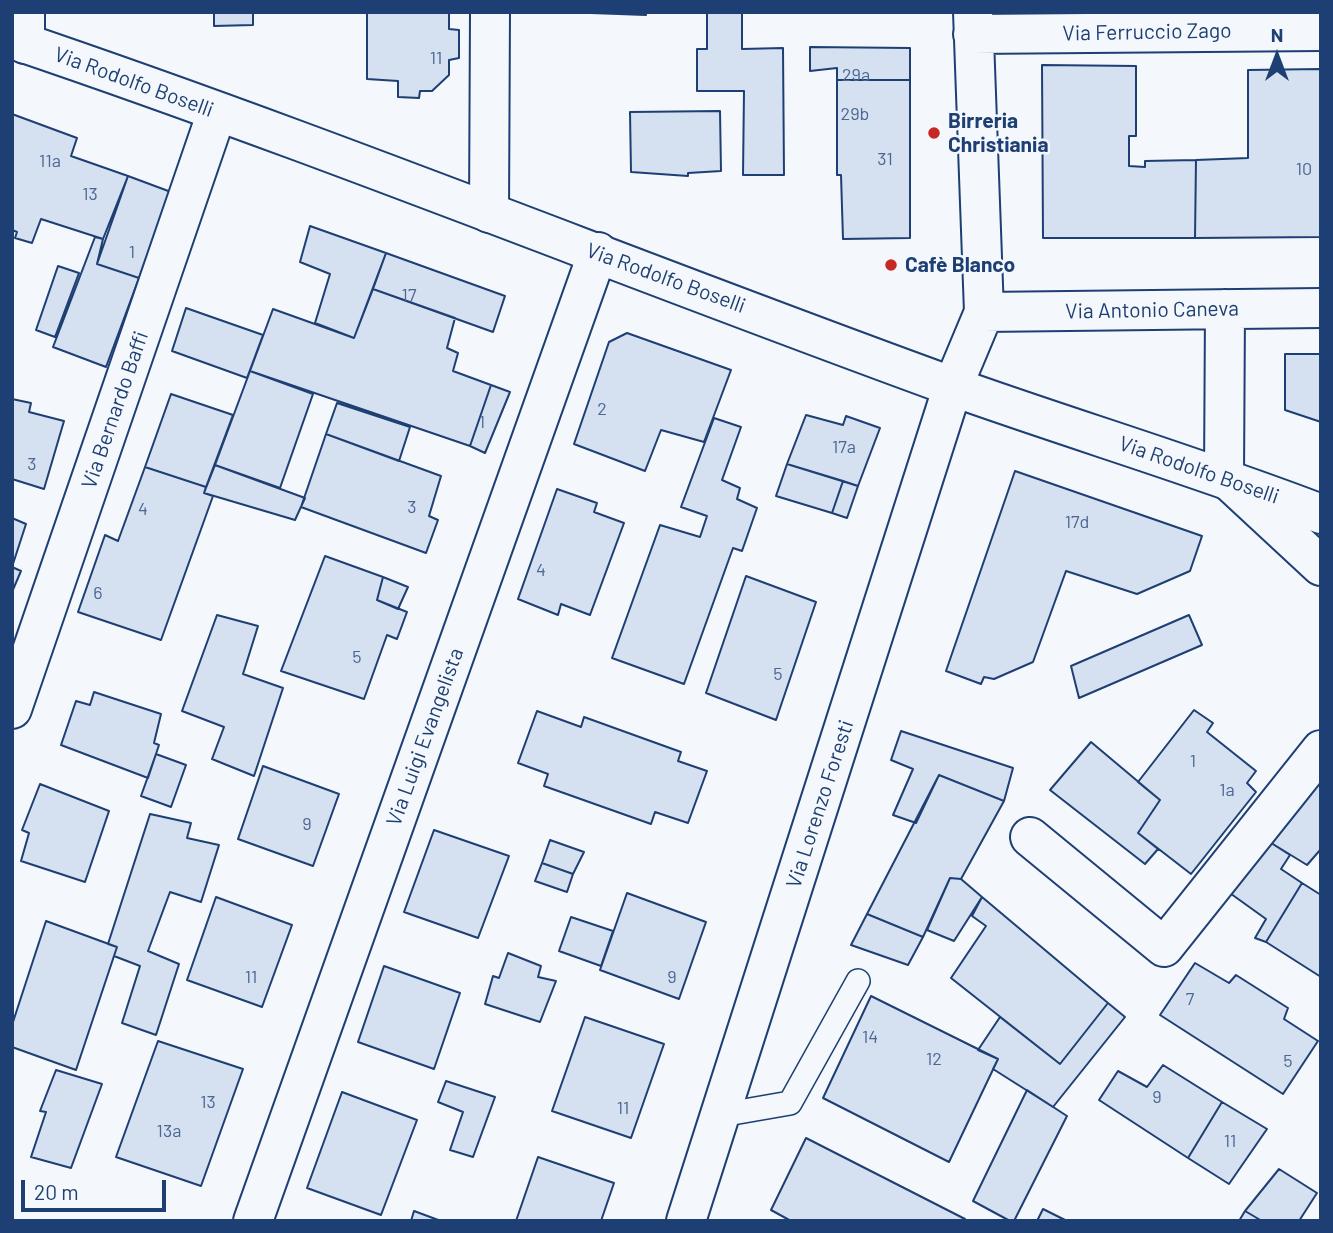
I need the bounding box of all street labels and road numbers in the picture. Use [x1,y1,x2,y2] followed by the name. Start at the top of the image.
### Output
[1062,18,1232,46] street label: Via Ferruccio Zago
[51,41,217,123] street label: Via Rodolfo Boselli
[583,237,749,319] street label: Via Rodolfo Boselli
[1065,296,1239,324] street label: Via Antonio Caneva
[76,328,154,492] street label: Via Bernardo Baffi
[1116,431,1282,509] street label: Via Rodolfo Boselli
[381,645,469,829] street label: Via Luigi Evangelista
[781,717,859,891] street label: Via Lorenzo Foresti

